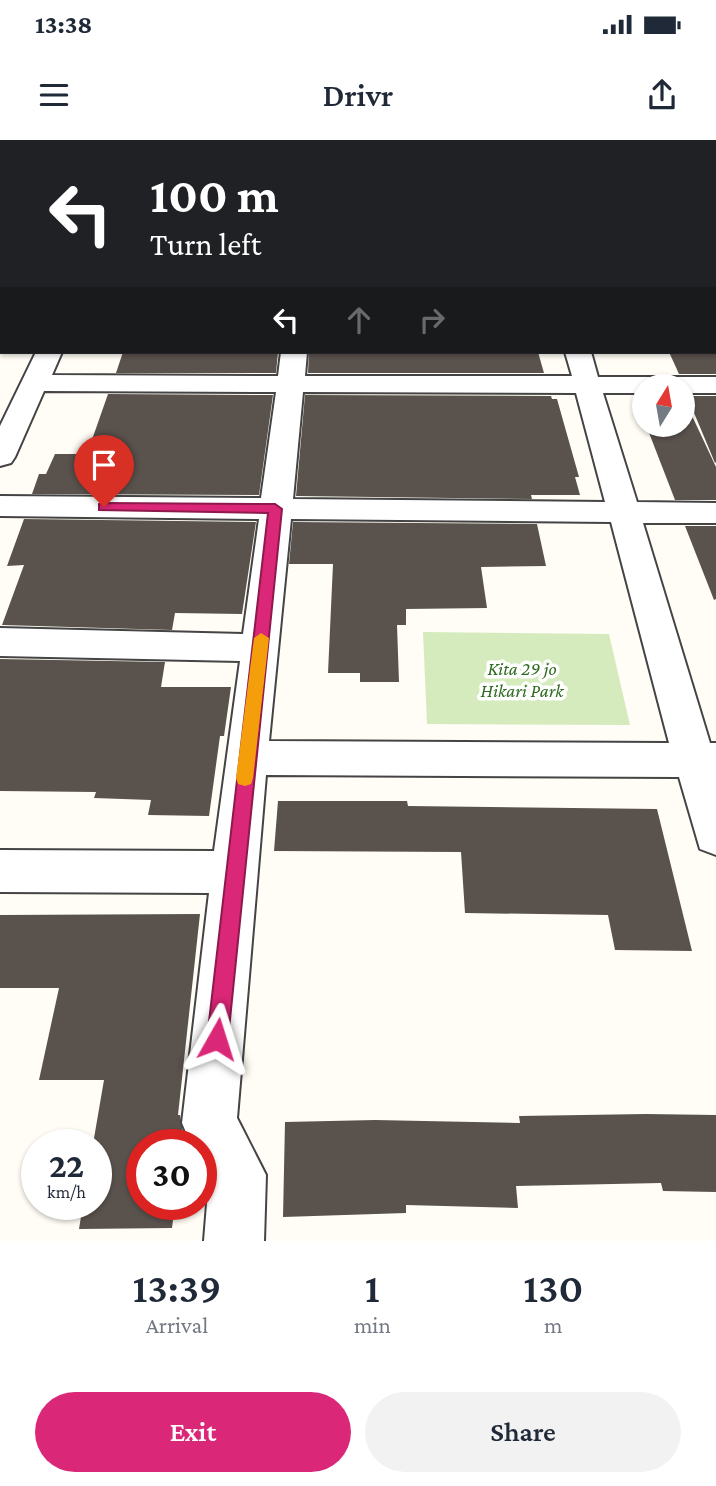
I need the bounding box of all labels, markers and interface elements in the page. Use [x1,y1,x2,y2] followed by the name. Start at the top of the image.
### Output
[35,10,92,39] text: 13:38
[35,76,73,114] icon: menu
[643,76,681,114] icon: share
[323,77,393,113] text: Drivr
[35,168,126,259] icon: left
[150,168,279,223] text: 100 m
[150,226,261,262] text: Turn left
[267,301,305,339] icon: left
[340,301,378,339] icon: ahead
[413,301,451,339] icon: right
[632,374,695,438] north arrow
[632,374,695,437] map controls
[74,435,134,507] pin
[85,446,123,484] icon: arrive
[481,658,564,701] park label: Kita 29 jo Hikari Park
[180,1002,254,1076] position arrow
[126,1129,217,1220] speed limit sign: 30
[49,1146,84,1185] text: 22
[47,1182,86,1202] text: km/h
[133,1264,221,1311] text: 13:39
[365,1264,380,1311] text: 1
[523,1264,583,1311] text: 130
[146,1312,208,1338] text: Arrival
[354,1312,391,1338] text: min
[544,1312,563,1338] text: m
[35,1392,351,1472] button: Exit
[365,1392,681,1472] button: Share

